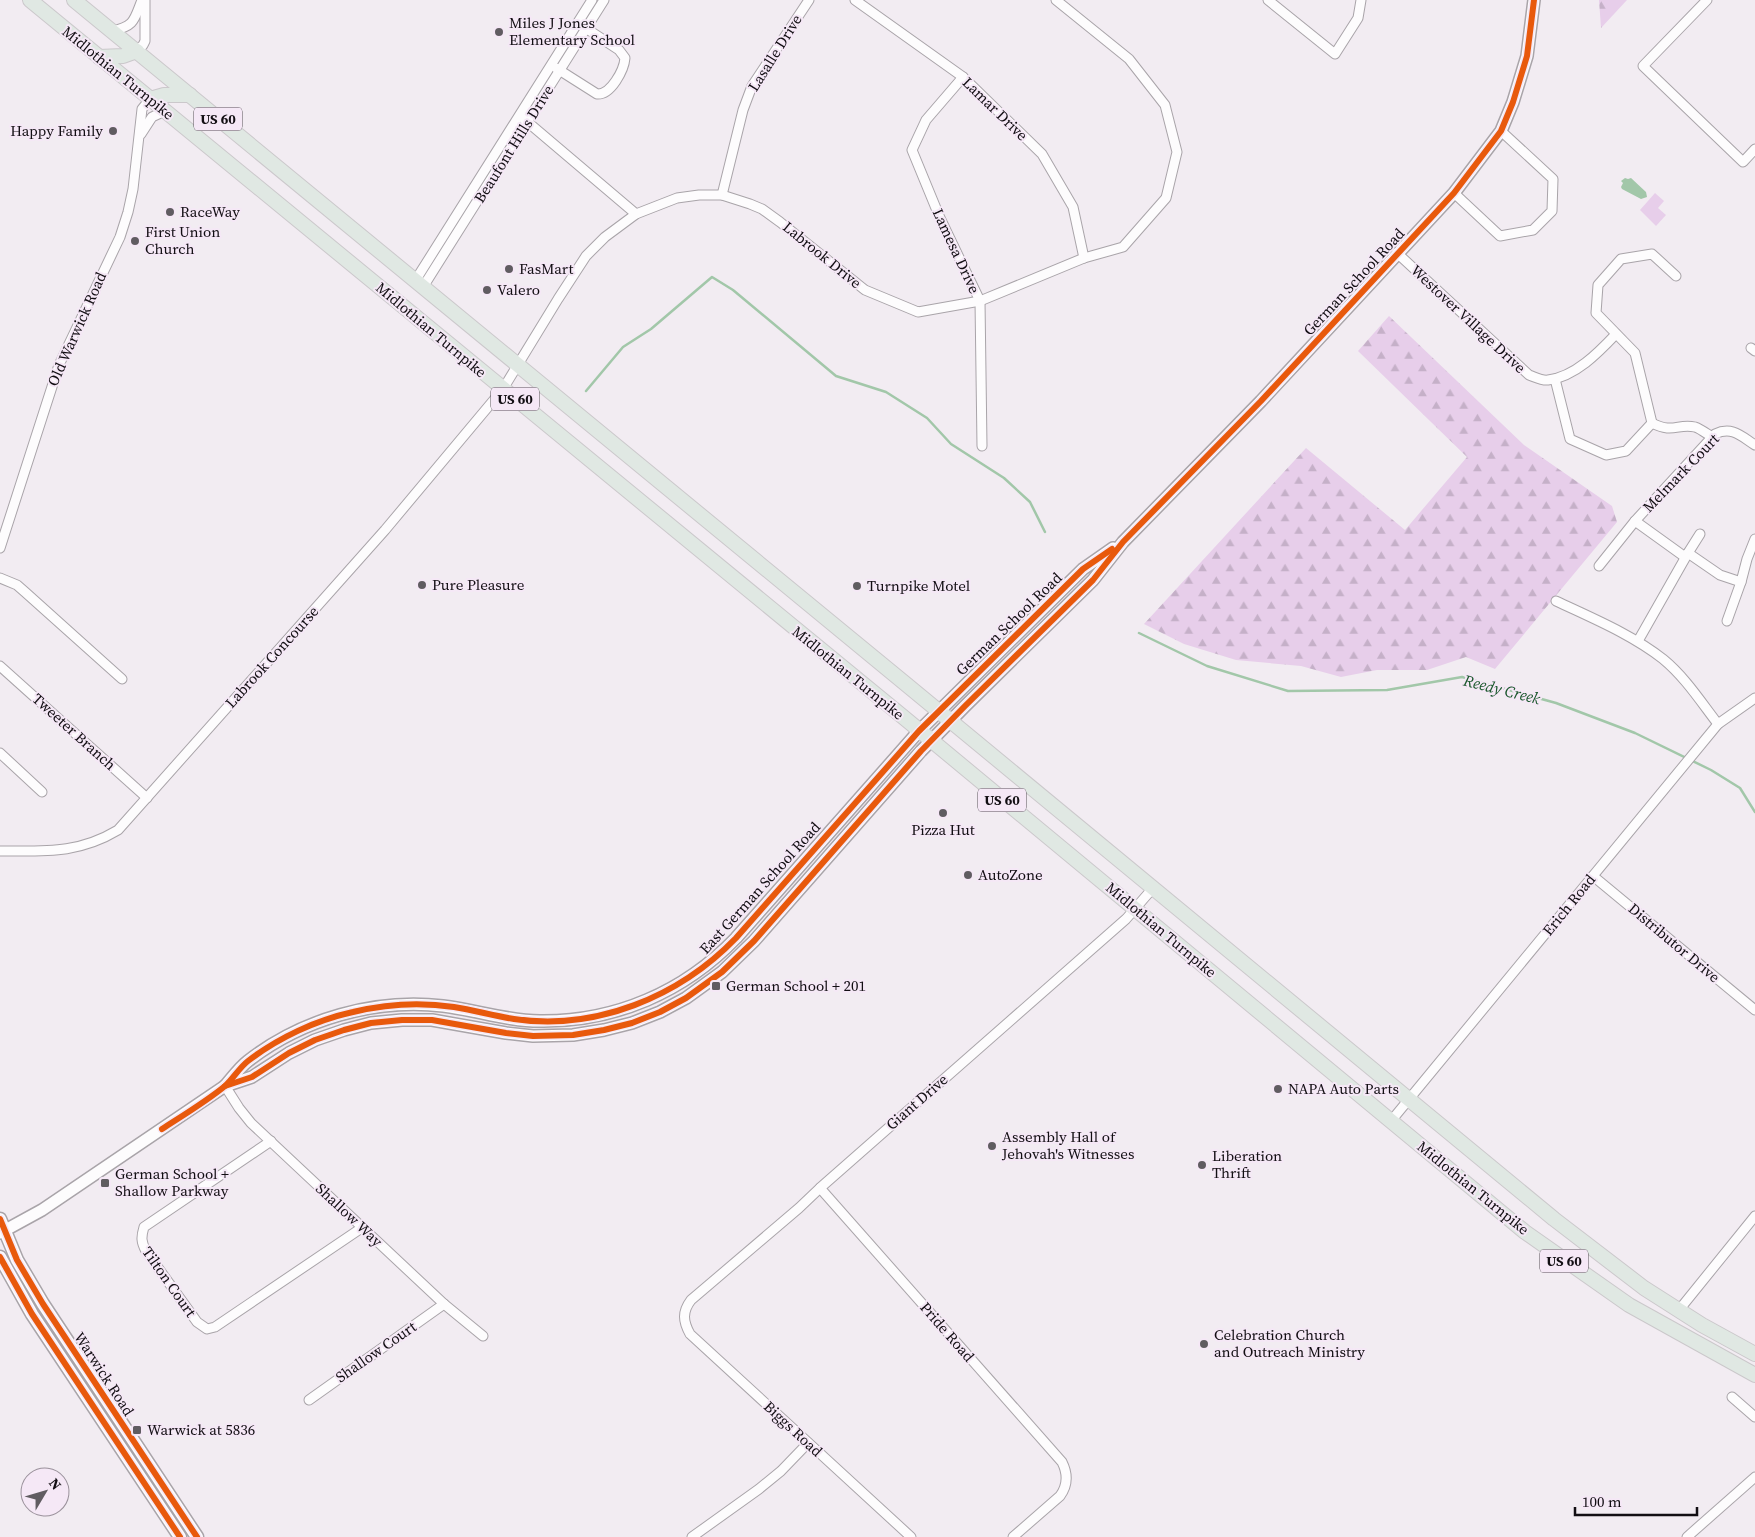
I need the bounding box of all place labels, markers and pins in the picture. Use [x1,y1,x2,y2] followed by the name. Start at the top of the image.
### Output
[509,12,636,50] place label: Miles J Jones Elementary School
[493,26,505,38] marker: Miles J Jones Elementary School
[10,120,103,141] place label: Happy Family
[107,125,119,137] marker: Happy Family
[180,201,240,222] place label: RaceWay
[164,206,176,218] marker: RaceWay
[145,221,220,259] place label: First Union Church
[129,235,141,247] marker: First Union Church
[519,258,573,279] place label: FasMart
[503,263,515,275] marker: FasMart
[497,279,540,300] place label: Valero
[481,284,493,296] marker: Valero
[432,574,525,595] place label: Pure Pleasure
[867,575,971,596] place label: Turnpike Motel
[416,579,428,591] marker: Pure Pleasure
[851,580,863,592] marker: Turnpike Motel
[937,807,949,819] marker: Pizza Hut
[911,819,975,840] place label: Pizza Hut
[978,864,1043,885] place label: AutoZone
[962,869,974,881] marker: AutoZone
[726,975,866,996] place label: German School + 201
[710,980,722,992] marker: German School + 201
[1288,1078,1399,1099] place label: NAPA Auto Parts
[1272,1083,1284,1095] marker: NAPA Auto Parts
[1001,1126,1135,1164] place label: Assembly Hall of Jehovah's Witnesses
[986,1140,998,1152] marker: Assembly Hall of Jehovah's Witnesses
[1212,1145,1282,1183] place label: Liberation Thrift
[1196,1159,1208,1171] marker: Liberation Thrift
[115,1163,229,1201] place label: German School + Shallow Parkway
[99,1177,111,1189] marker: German School + Shallow Parkway
[1214,1324,1365,1362] place label: Celebration Church and Outreach Ministry
[1198,1338,1210,1350] marker: Celebration Church and Outreach Ministry
[147,1419,255,1440] place label: Warwick at 5836
[131,1424,143,1436] marker: Warwick at 5836

